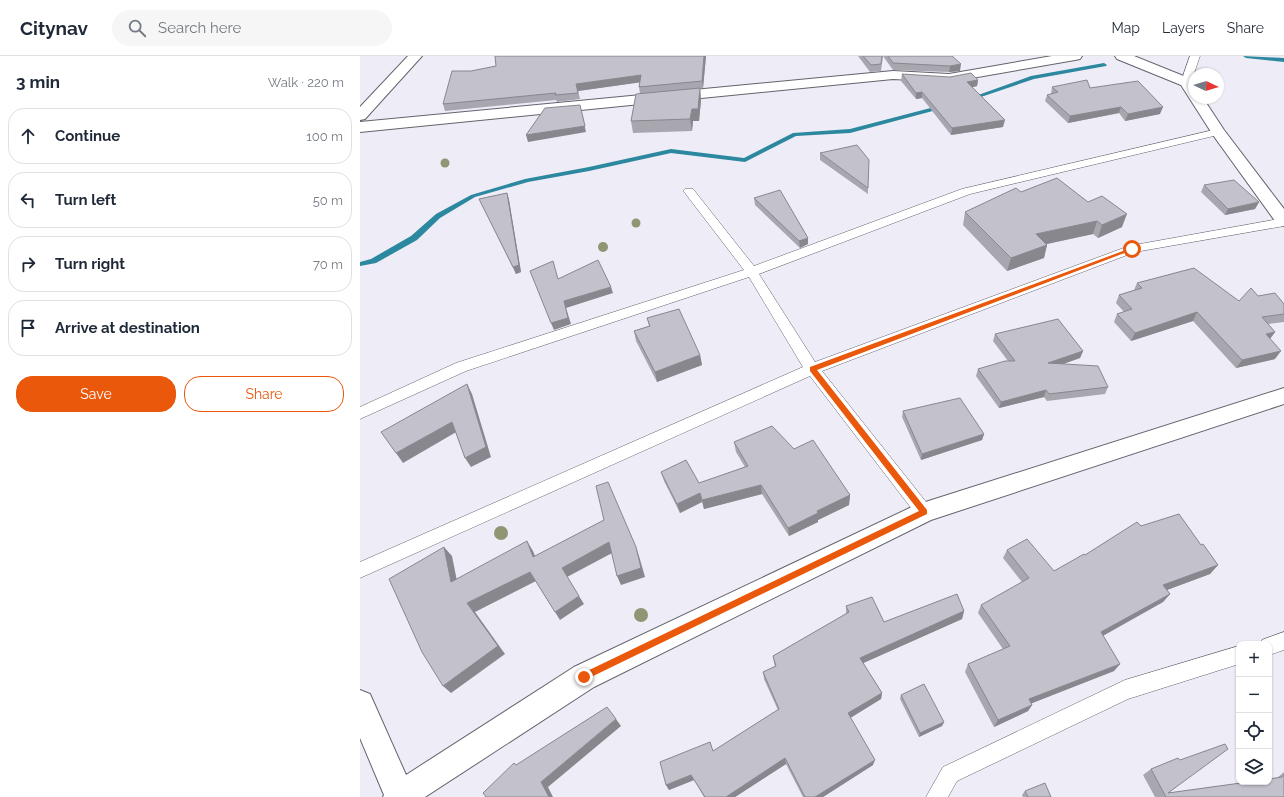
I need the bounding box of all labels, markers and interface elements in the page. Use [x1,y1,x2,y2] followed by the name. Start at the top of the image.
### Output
[112,10,392,46] search box
[20,17,88,39] text: Citynav
[126,17,148,39] icon: search
[158,19,241,37] text: Search here
[1112,20,1140,36] text: Map
[1162,20,1205,36] text: Layers
[1227,20,1264,36] text: Share
[1188,68,1224,104] north arrow
[16,72,60,92] text: 3 min
[268,75,344,90] text: Walk · 220 m
[17,125,39,147] icon: ahead
[55,127,120,145] text: Continue
[306,129,343,144] text: 100 m
[17,189,39,211] icon: left
[55,191,116,209] text: Turn left
[313,193,343,208] text: 50 m
[1123,240,1141,258] route start
[17,253,39,275] icon: right
[55,255,125,273] text: Turn right
[313,257,343,272] text: 70 m
[17,317,39,339] icon: arrive
[55,319,200,337] text: Arrive at destination
[16,376,176,412] button: Save
[184,376,344,412] button: Share
[1236,641,1272,785] map controls
[1236,641,1272,677] button: +
[575,668,593,686] route end
[1236,677,1272,713] button: −
[1236,713,1272,749] button: locate
[1236,749,1272,785] button: layers

